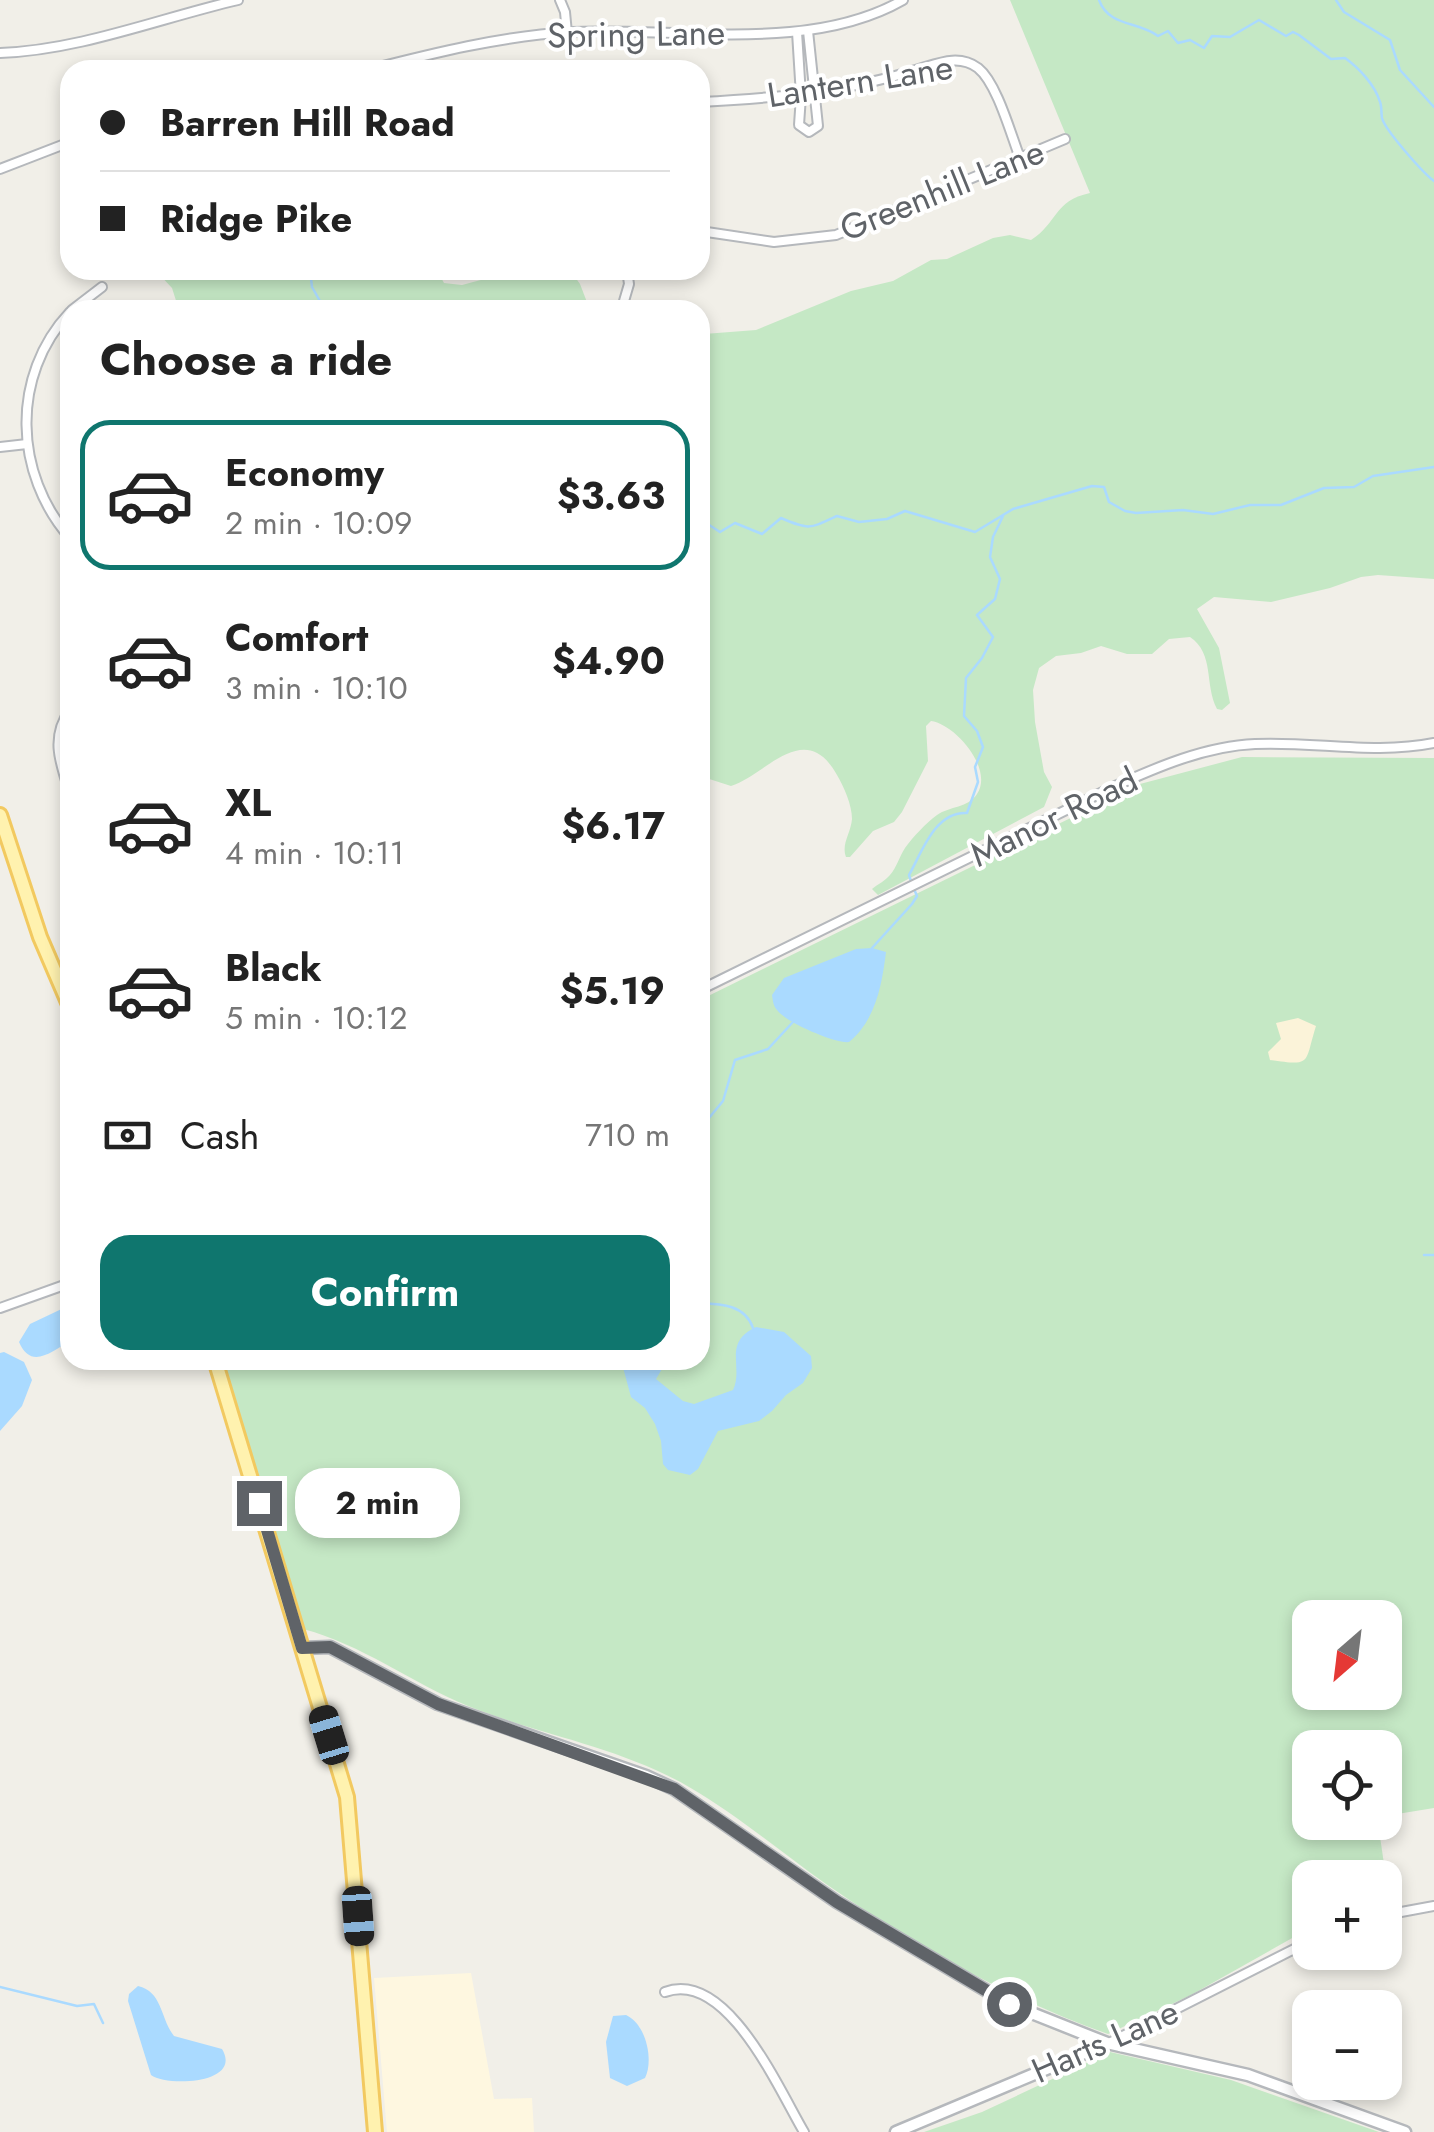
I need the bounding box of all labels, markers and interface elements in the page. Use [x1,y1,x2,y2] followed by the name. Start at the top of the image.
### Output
[547,7,725,61] street label: Spring Lane
[764,42,956,120] street label: Lantern Lane
[160,95,455,150] text: Barren Hill Road
[832,126,1052,254] street label: Greenhill Lane
[160,191,352,246] text: Ridge Pike
[100,327,392,392] text: Choose a ride
[225,445,384,500] text: Economy
[105,450,195,540] icon: car
[557,468,665,523] text: $3.63
[225,500,413,546] text: 2 min · 10:09
[225,610,368,665] text: Comfort
[105,615,195,705] icon: car
[552,633,665,688] text: $4.90
[225,665,408,711] text: 3 min · 10:10
[962,755,1146,879] street label: Manor Road
[225,775,271,830] text: XL
[105,780,195,870] icon: car
[561,798,665,853] text: $6.17
[225,830,404,876] text: 4 min · 10:11
[225,940,322,995] text: Black
[105,945,195,1035] icon: car
[560,963,665,1018] text: $5.19
[225,995,407,1041] text: 5 min · 10:12
[100,1108,155,1163] icon: cash
[180,1108,260,1163] text: Cash
[585,1112,670,1158] text: 710 m
[100,1235,670,1350] button: Confirm
[294,1468,459,1538] callout: 2 min
[335,1480,420,1526] text: 2 min
[237,1481,282,1526] route end
[1292,1600,1402,1710] north arrow
[1292,1600,1402,2100] map controls
[306,1702,352,1768] car
[1292,1730,1402,1840] button: locate
[1292,1860,1402,1970] button: +
[341,1885,375,1947] car
[987,1982,1032,2027] route start
[1024,1986,1186,2096] street label: Harts Lane
[1292,1990,1402,2100] button: −

